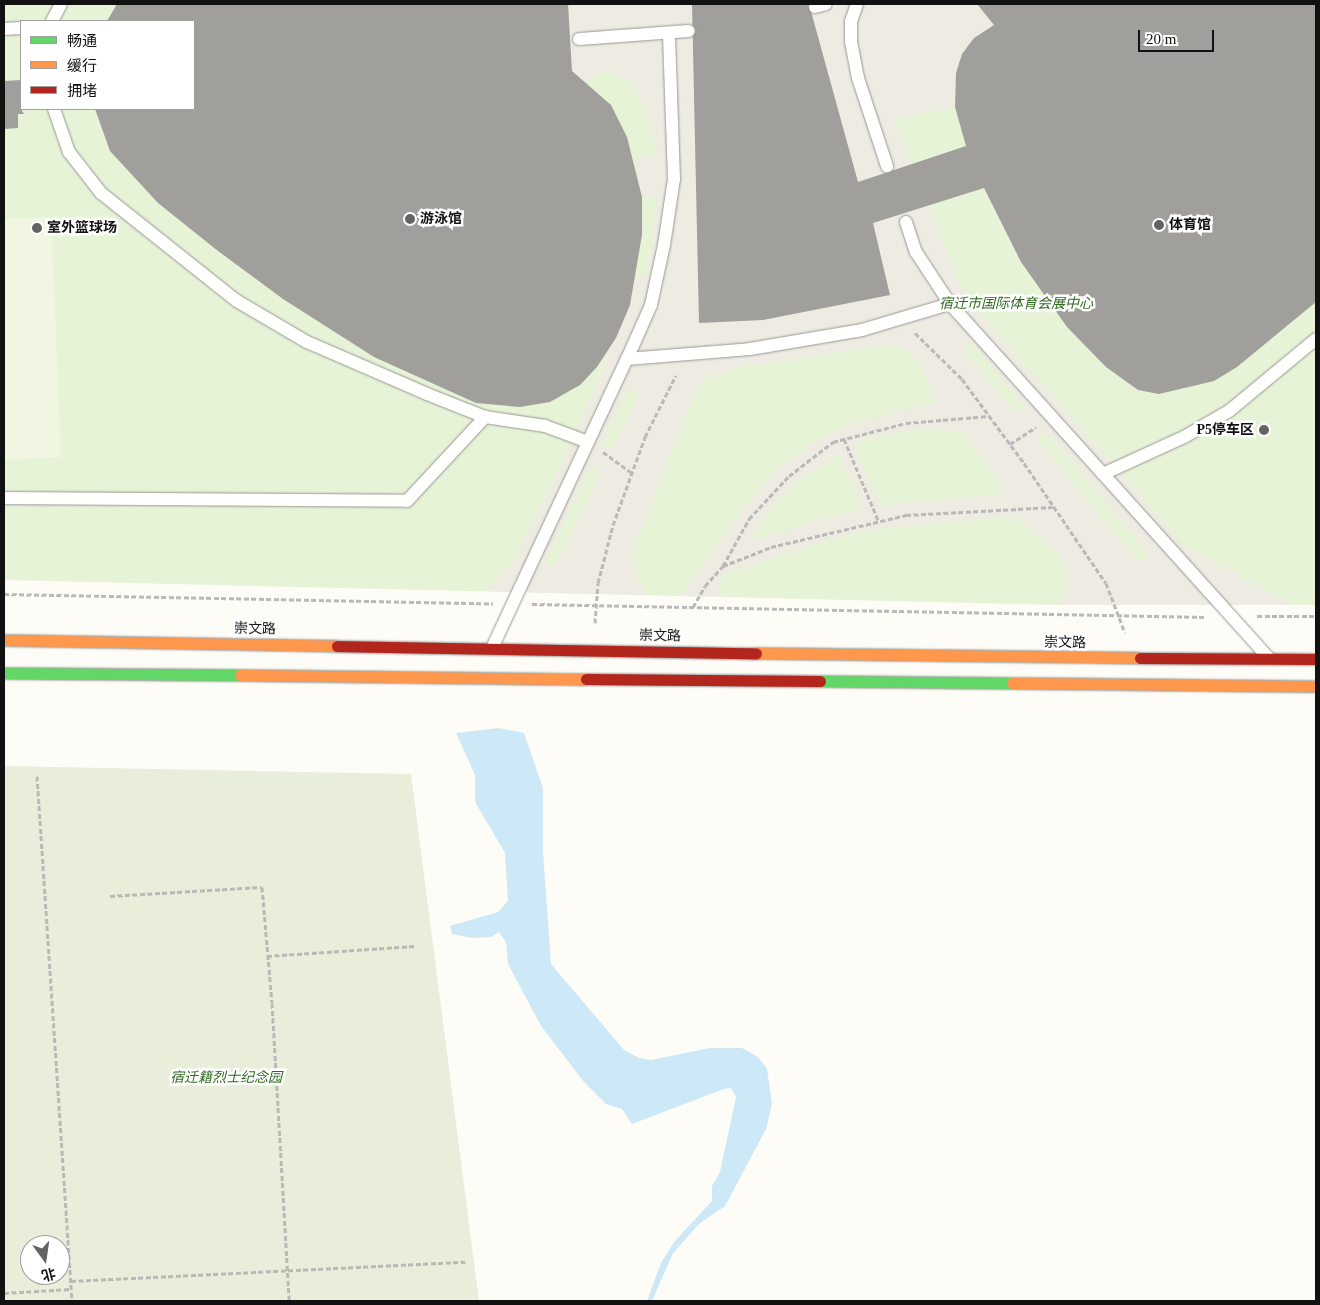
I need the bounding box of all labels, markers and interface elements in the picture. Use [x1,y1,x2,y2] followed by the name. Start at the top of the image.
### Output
[20,20,195,110] legend
[1140,20,1216,52] scale bar
[1146,31,1176,47] text: 20 m
[67,33,97,49] text: 畅通
[67,58,97,74] text: 缓行
[67,83,97,99] text: 拥堵
[420,211,462,227] place label: 游泳馆
[404,213,416,225] marker: 游泳馆
[1169,217,1211,233] place label: 体育馆
[1153,219,1165,231] marker: 体育馆
[47,220,117,236] place label: 室外篮球场
[31,222,43,234] marker: 室外篮球场
[939,296,1093,312] park label: 宿迁市国际体育会展中心
[1196,422,1254,438] place label: P5停车区
[1258,424,1270,436] marker: P5停车区
[234,620,276,638] street label: 崇文路
[639,627,681,645] street label: 崇文路
[1044,634,1086,652] street label: 崇文路
[170,1070,282,1086] park label: 宿迁籍烈士纪念园
[20,1235,70,1285] north arrow
[40,1265,57,1283] text: 北

